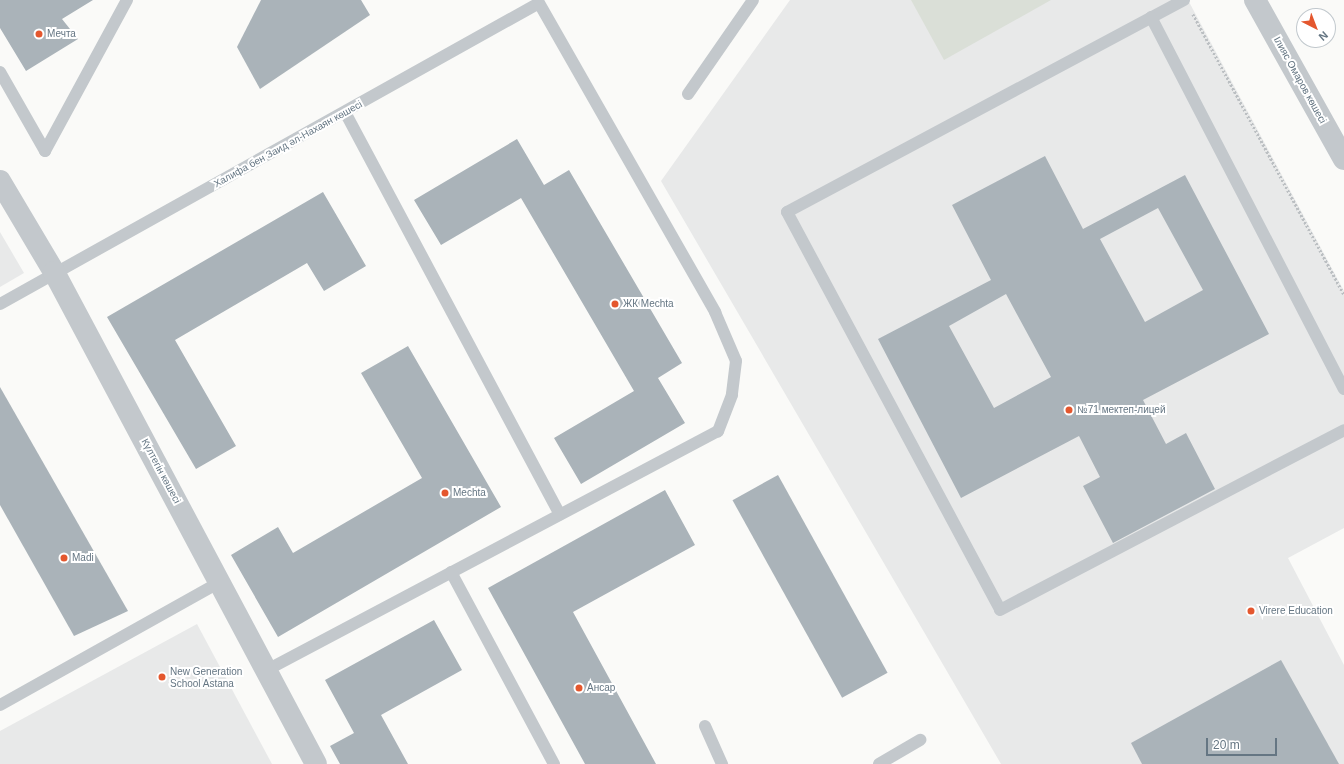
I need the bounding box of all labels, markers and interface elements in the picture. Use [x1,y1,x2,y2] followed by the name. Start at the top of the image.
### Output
[1296,8,1336,48] north arrow
[47,28,76,40] place label: Мечта
[34,29,44,39] marker: Мечта
[1316,29,1330,43] text: N
[1271,34,1329,126] street label: Ілияс Омаров көшесі
[212,98,364,190] street label: Халифа бен Заид әл-Нахаян көшесі
[623,298,674,310] place label: ЖК Mechta
[610,299,620,309] marker: ЖК Mechta
[1077,404,1166,416] place label: №71 мектеп-лицей
[1064,405,1074,415] marker: №71 мектеп-лицей
[139,437,183,505] street label: Күлтегін көшесі
[453,487,486,499] place label: Mechta
[440,488,450,498] marker: Mechta
[72,552,94,564] place label: Madi
[59,553,69,563] marker: Madi
[1259,605,1333,617] place label: Virere Education
[1246,606,1256,616] marker: Virere Education
[170,665,242,688] place label: New Generation School Astana
[157,672,167,682] marker: New Generation School Astana
[587,682,615,694] place label: Ансар
[574,683,584,693] marker: Ансар
[1208,730,1279,756] scale bar
[1213,738,1240,752] text: 20 m

